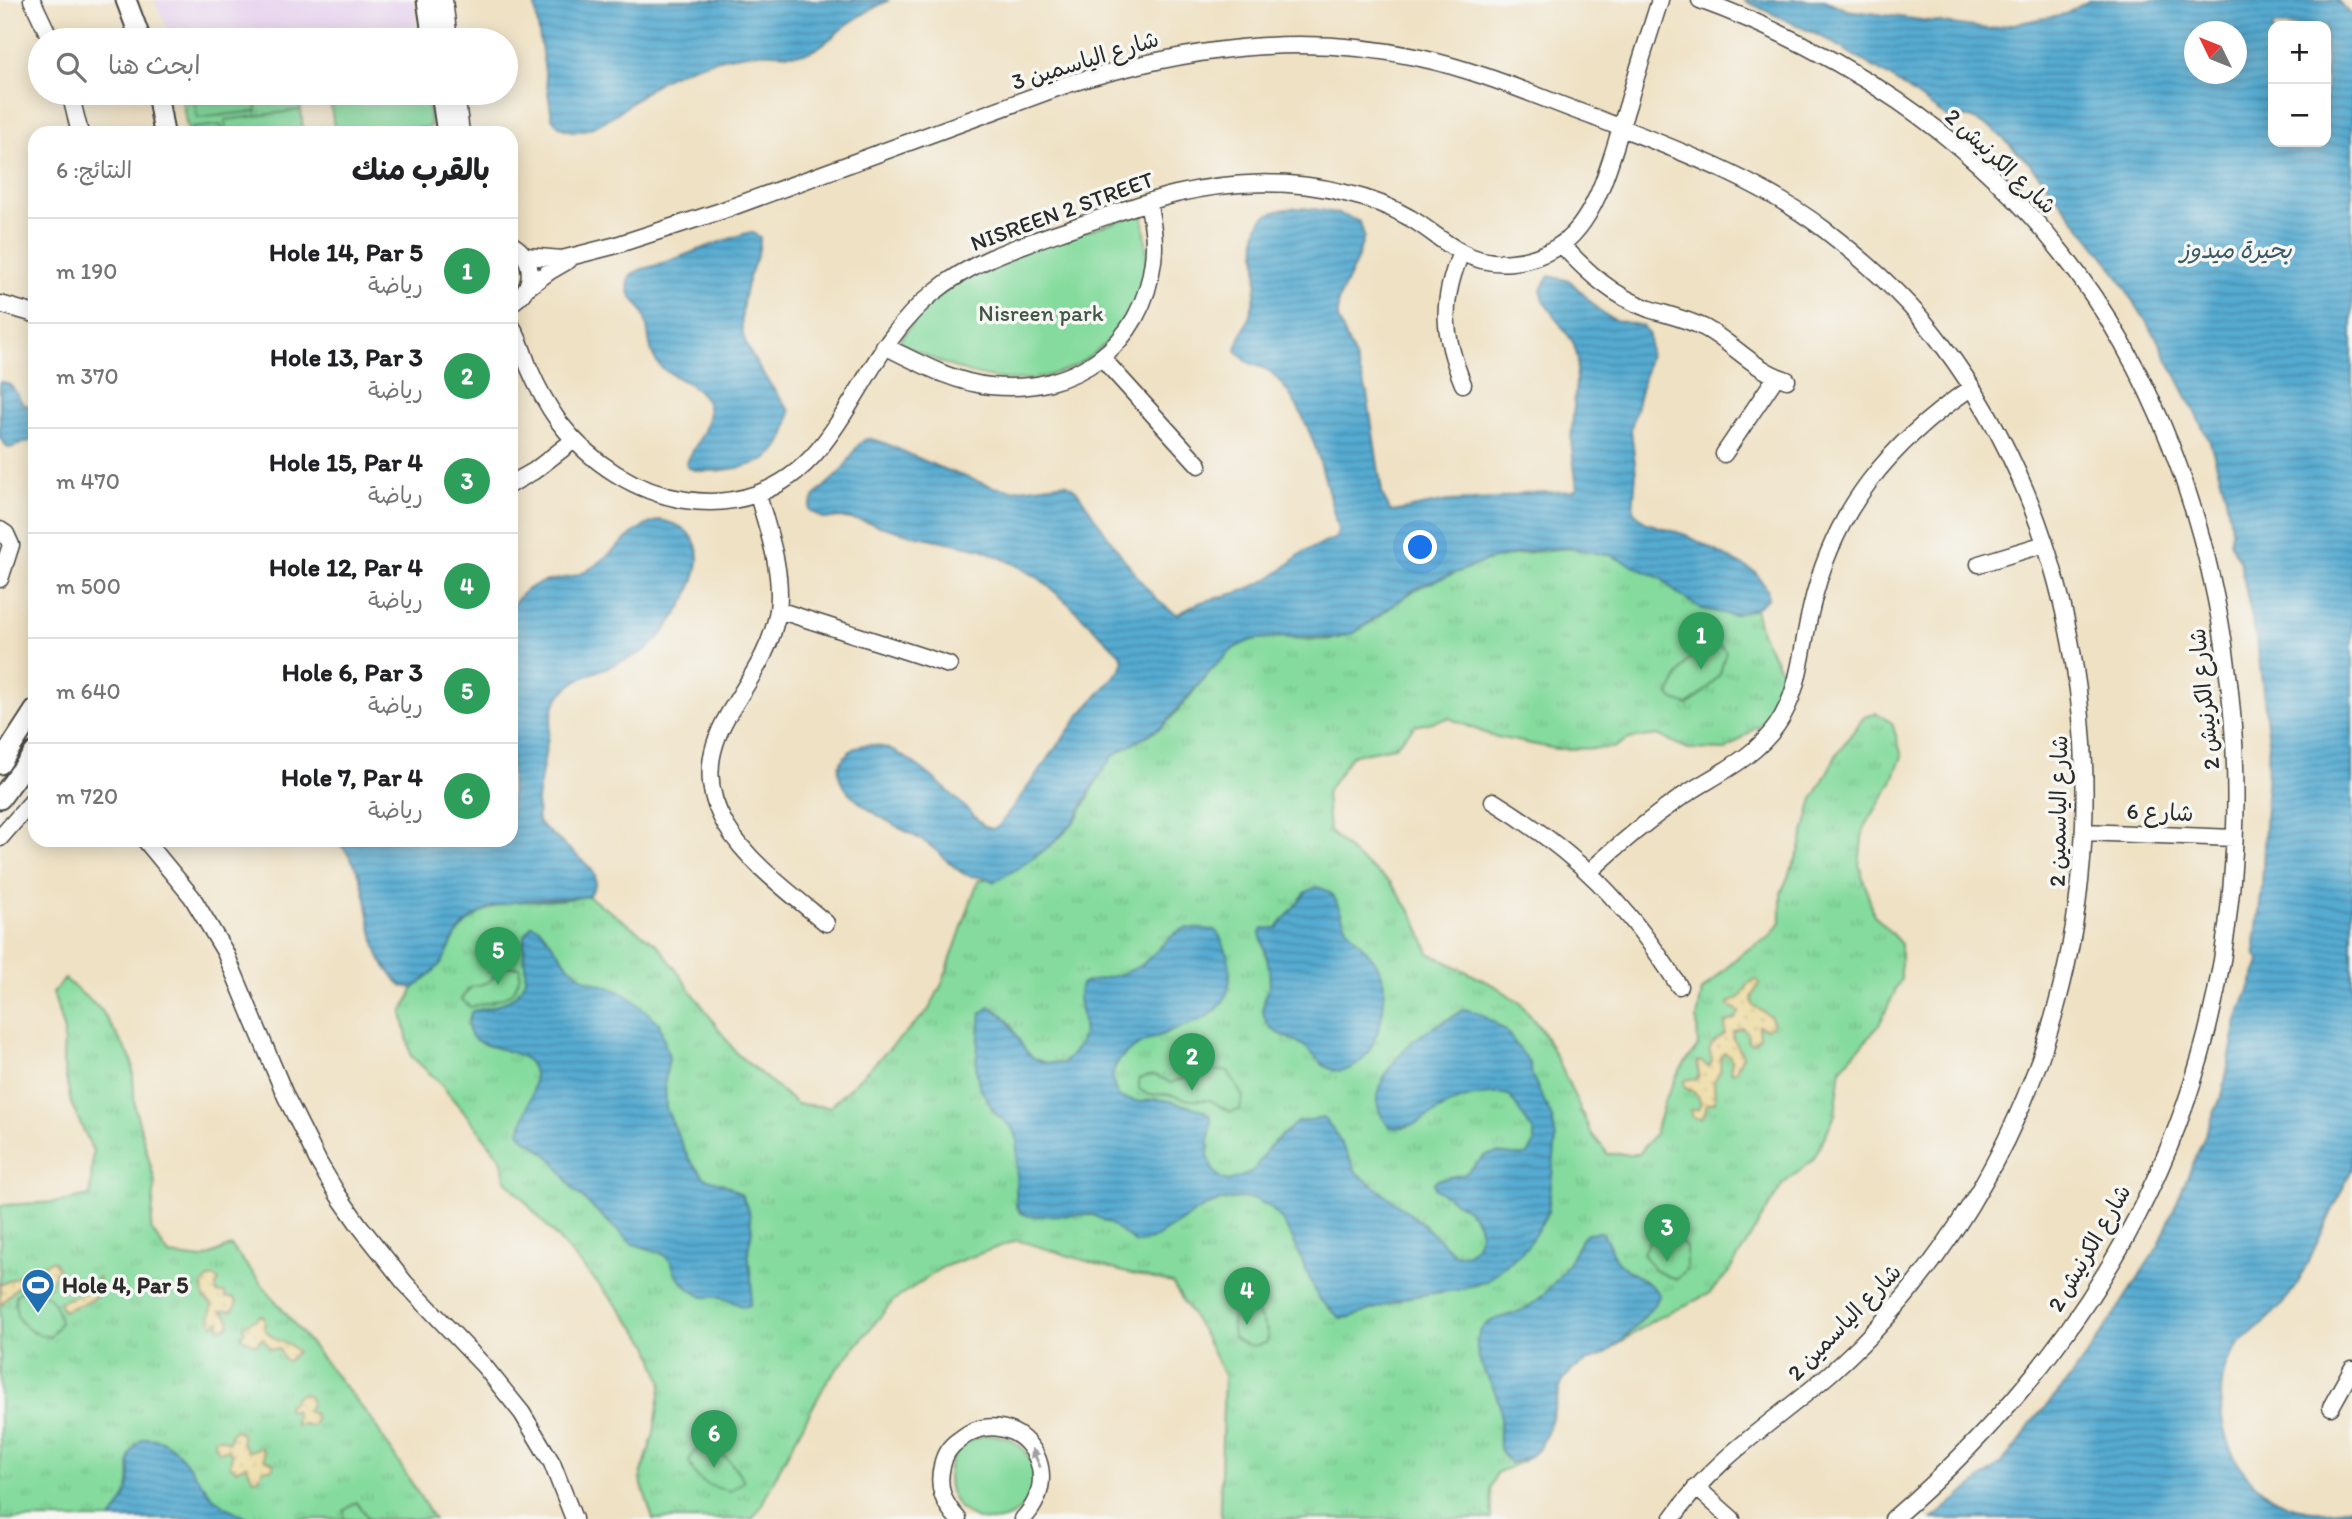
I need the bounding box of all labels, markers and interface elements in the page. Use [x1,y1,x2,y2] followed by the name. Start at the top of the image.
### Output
[2184,21,2247,84] north arrow
[2268,21,2331,147] map controls
[2268,21,2331,84] button: +
[1008,24,1163,98] street label: شارع الياسمين 3
[28,28,518,105] search box
[52,48,90,86] icon: search
[108,49,201,81] text: ابحث هنا
[2268,84,2331,147] button: −
[1938,102,2063,221] street label: شارع الكرنيش 2
[352,151,490,188] text: بالقرب منك
[56,156,132,184] text: النتائج: 6
[967,165,1158,257] street label: NISREEN 2 STREET
[2177,235,2293,265] water label: بحيرة ميدوز
[269,236,423,268] text: Hole 14, Par 5
[56,257,117,285] text: 190 m
[462,257,472,285] text: 1
[368,271,423,299] text: رياضة
[978,299,1104,327] park label: Nisreen park
[270,341,423,373] text: Hole 13, Par 3
[56,362,119,390] text: 370 m
[461,362,473,390] text: 2
[368,376,423,404] text: رياضة
[269,446,423,478] text: Hole 15, Par 4
[56,467,120,495] text: 470 m
[461,467,473,495] text: 3
[368,481,423,509] text: رياضة
[1403,530,1437,564] your location
[269,551,423,583] text: Hole 12, Par 4
[56,572,121,600] text: 500 m
[460,572,474,600] text: 4
[368,586,423,614] text: رياضة
[1678,612,1724,670] pin: 1
[2183,627,2227,771] street label: شارع الكرنيش 2
[282,656,423,688] text: Hole 6, Par 3
[56,677,121,705] text: 640 m
[461,677,473,705] text: 5
[368,691,423,719] text: رياضة
[2043,735,2075,887] street label: شارع الياسمين 2
[281,761,423,793] text: Hole 7, Par 4
[56,782,118,810] text: 720 m
[461,782,473,810] text: 6
[368,796,423,824] text: رياضة
[2126,797,2194,829] street label: شارع 6
[475,927,521,985] pin: 5
[1169,1033,1215,1091] pin: 2
[2041,1179,2138,1318] street label: شارع الكرنيش 2
[1644,1204,1690,1262] pin: 3
[1781,1258,1908,1388] street label: شارع الياسمين 2
[19,1266,57,1315] sports icon: Hole 4, Par 5
[1224,1267,1270,1325] pin: 4
[62,1271,188,1299] place label: Hole 4, Par 5
[691,1410,737,1468] pin: 6
[1030,1448,1042,1468] one-way arrow

